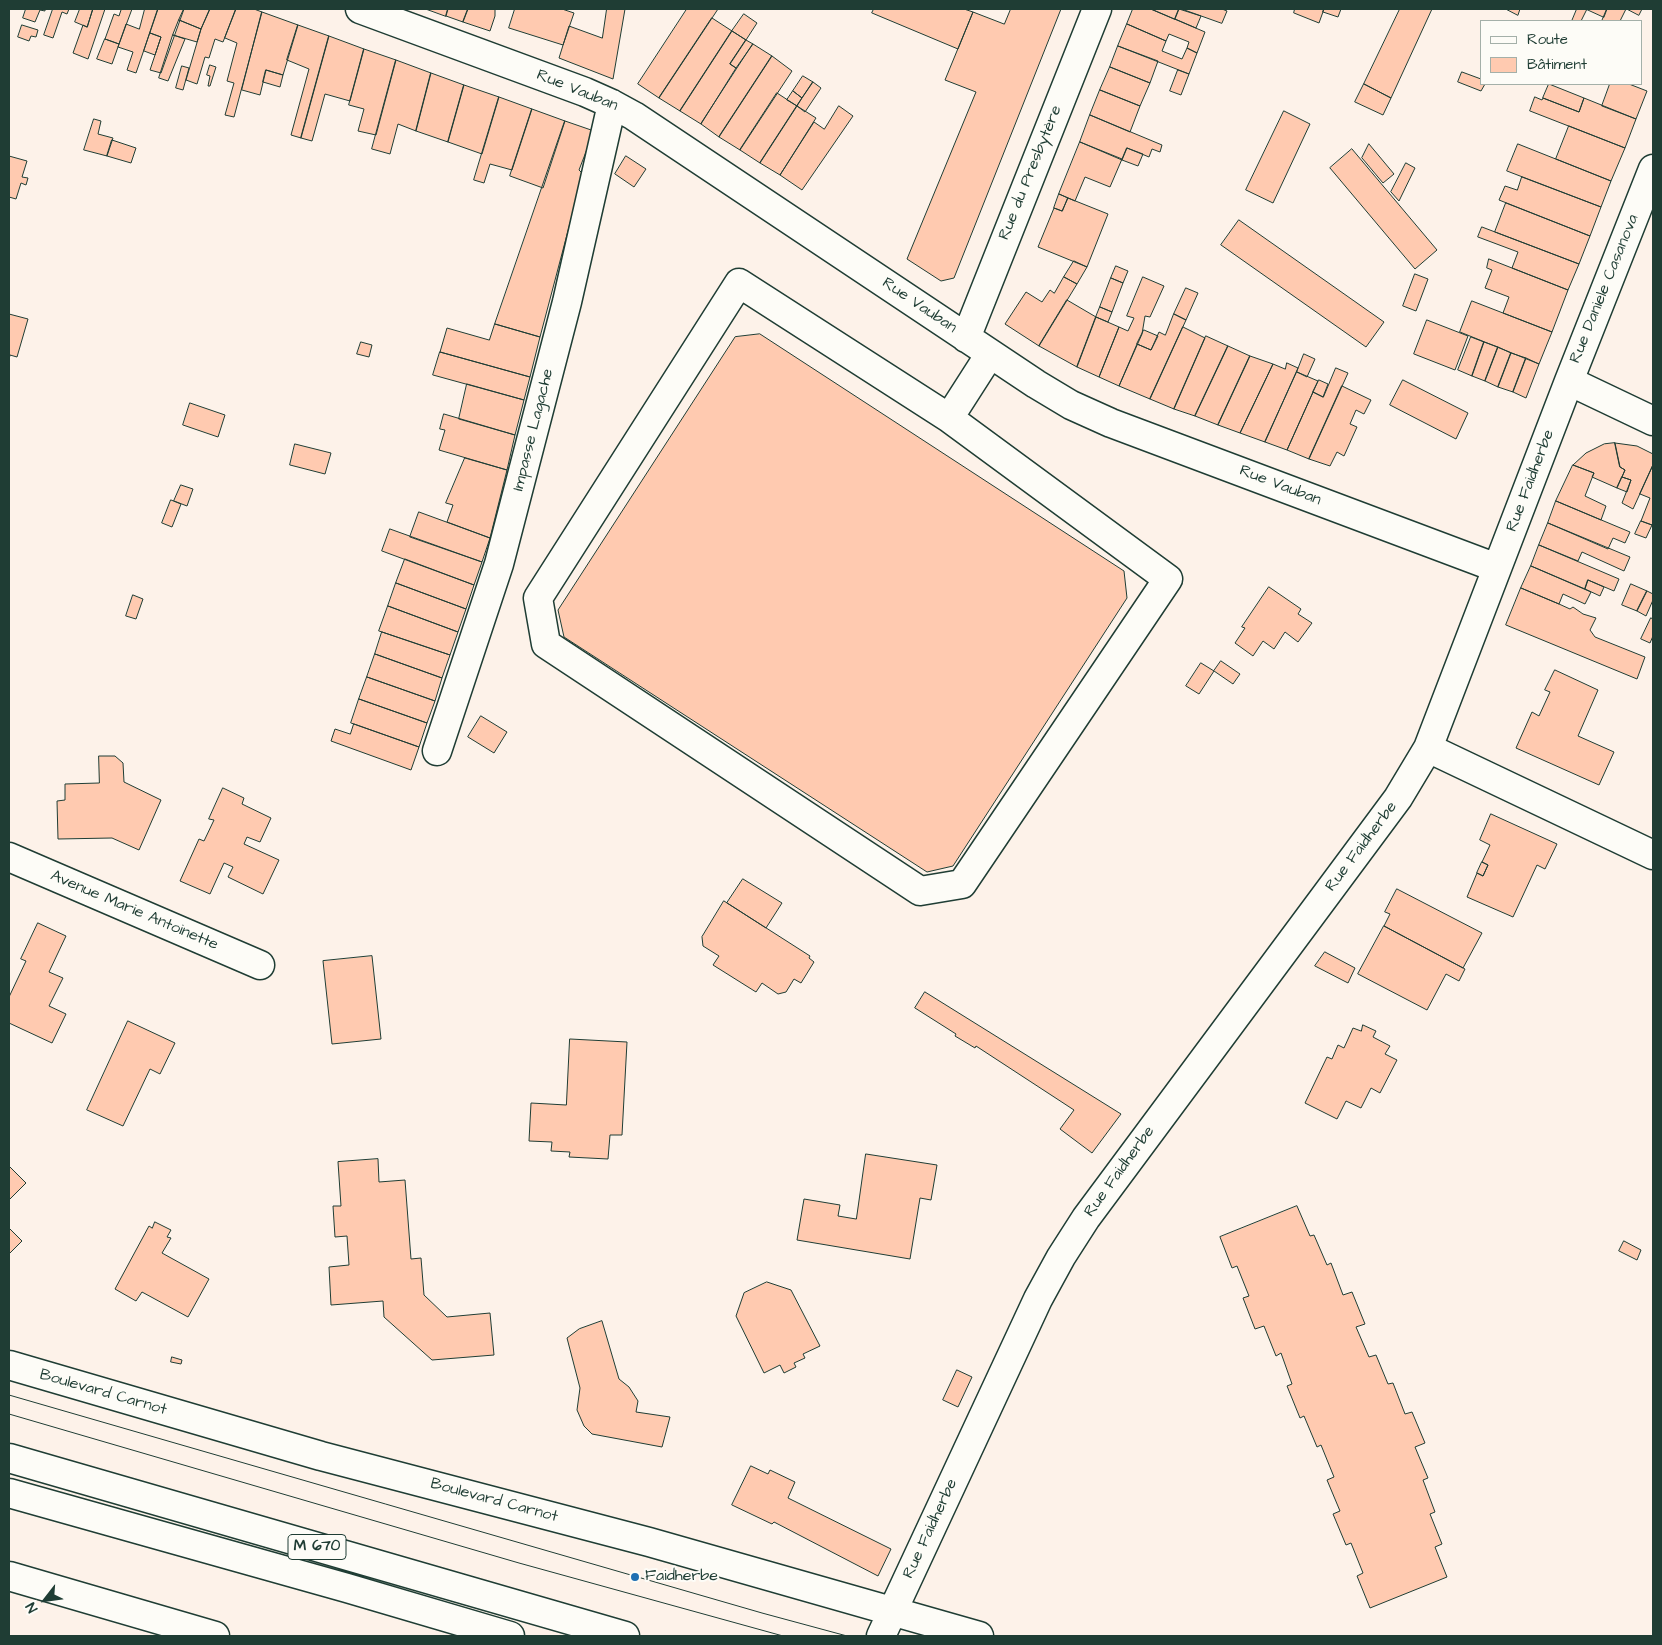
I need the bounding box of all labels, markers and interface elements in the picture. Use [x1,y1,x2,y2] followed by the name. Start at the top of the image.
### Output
[1480,20,1642,85] legend
[1527,29,1568,50] text: Route
[1527,54,1587,75] text: Bâtiment
[534,66,620,116] street label: Rue Vauban
[995,103,1067,243] street label: Rue du Presbytère
[1566,212,1644,366] street label: Rue Daniele Casanova
[878,274,960,338] street label: Rue Vauban
[510,367,558,493] street label: Impasse Lagache
[1503,427,1559,535] street label: Rue Faidherbe
[1236,462,1324,510] street label: Rue Vauban
[1322,798,1402,896] street label: Rue Faidherbe
[47,867,221,955] street label: Avenue Marie Antoinette
[1081,1123,1159,1221] street label: Rue Faidherbe
[37,1366,169,1420] street label: Boulevard Carnot
[428,1475,560,1527] street label: Boulevard Carnot
[900,1476,962,1582] street label: Rue Faidherbe
[288,1534,346,1560] road number: M 670
[645,1567,718,1587] place label: Faidherbe
[629,1571,641,1583] marker: Faidherbe
[20,1575,70,1625] north arrow
[21,1599,43,1616] text: N

